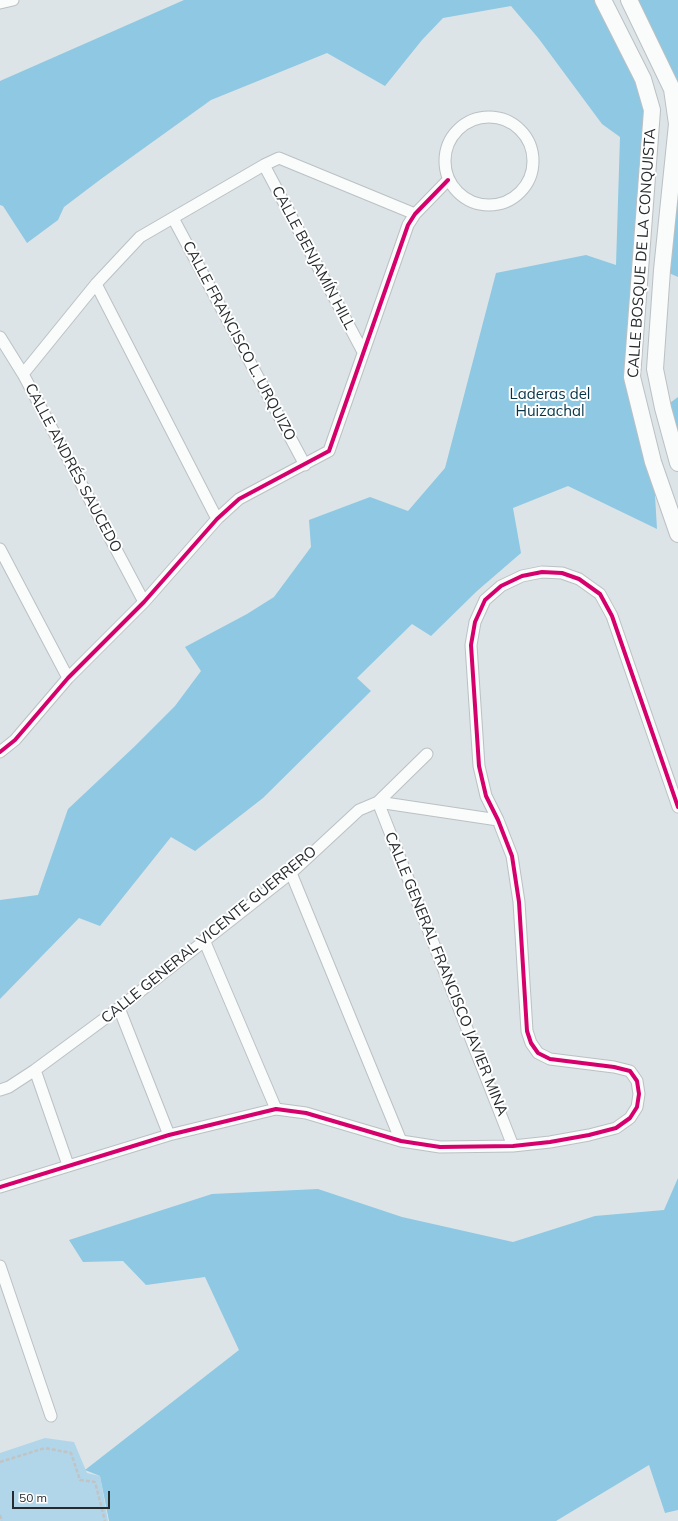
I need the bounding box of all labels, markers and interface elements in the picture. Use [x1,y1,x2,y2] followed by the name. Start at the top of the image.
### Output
[624,127,660,379] street label: CALLE BOSQUE DE LA CONQUISTA
[268,183,358,333] street label: CALLE BENJAMÍN HILL
[179,238,299,444] street label: CALLE FRANCISCO L. URQUIZO
[21,380,125,556] street label: CALLE ANDRÉS SAUCEDO
[510,385,590,420] park label: Laderas del Huizachal
[381,829,511,1119] street label: CALLE GENERAL FRANCISCO JAVIER MINA
[98,842,320,1028] street label: CALLE GENERAL VICENTE GUERRERO
[14,1483,112,1509] scale bar
[19,1490,47,1505] text: 50 m

